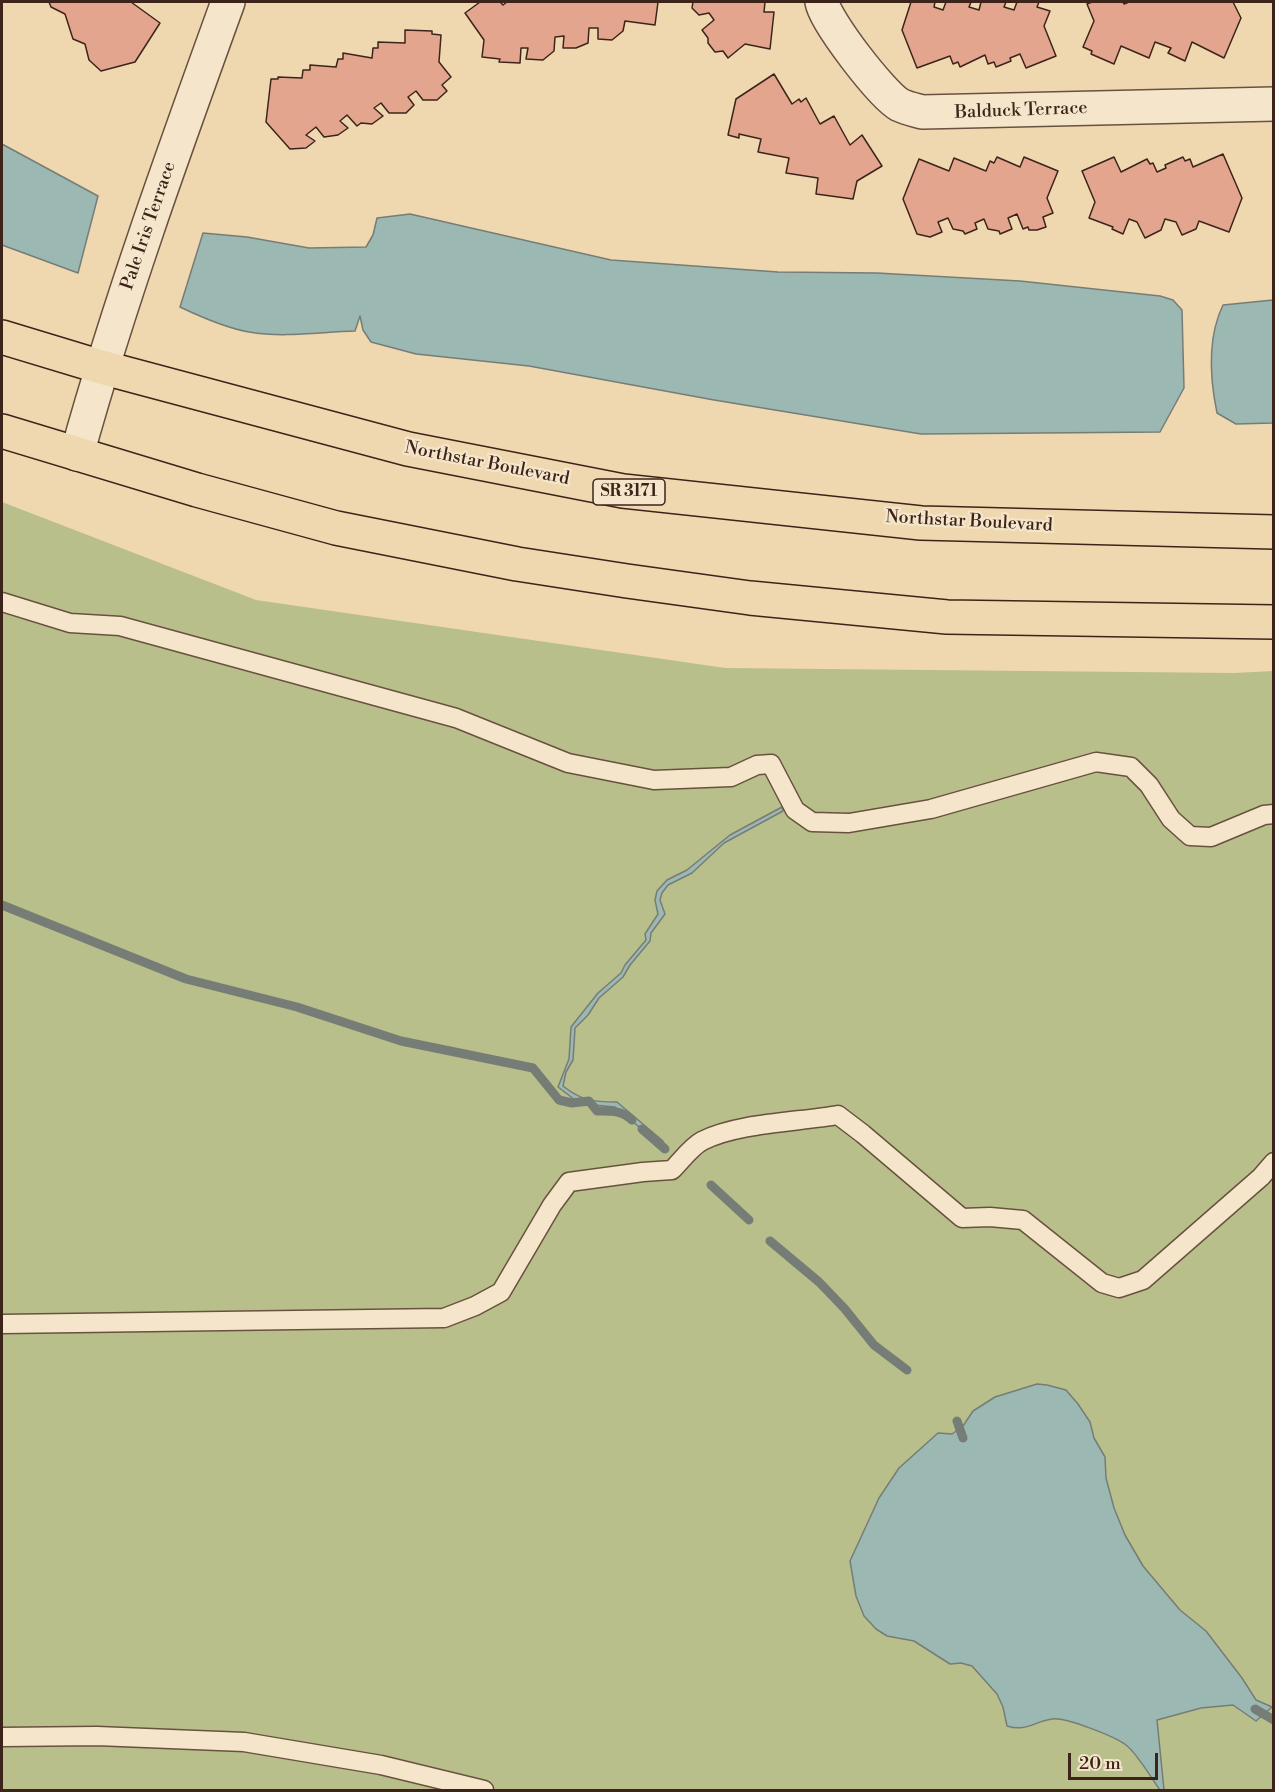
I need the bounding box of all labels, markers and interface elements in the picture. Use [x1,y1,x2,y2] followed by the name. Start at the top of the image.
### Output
[954,98,1088,124] street label: Balduck Terrace
[117,159,181,293] street label: Pale Iris Terrace
[403,437,571,491] street label: Northstar Boulevard
[593,479,665,505] road number: SR 3171
[885,507,1053,537] street label: Northstar Boulevard
[1071,1741,1161,1779] scale bar
[1079,1752,1121,1775] text: 20 m

